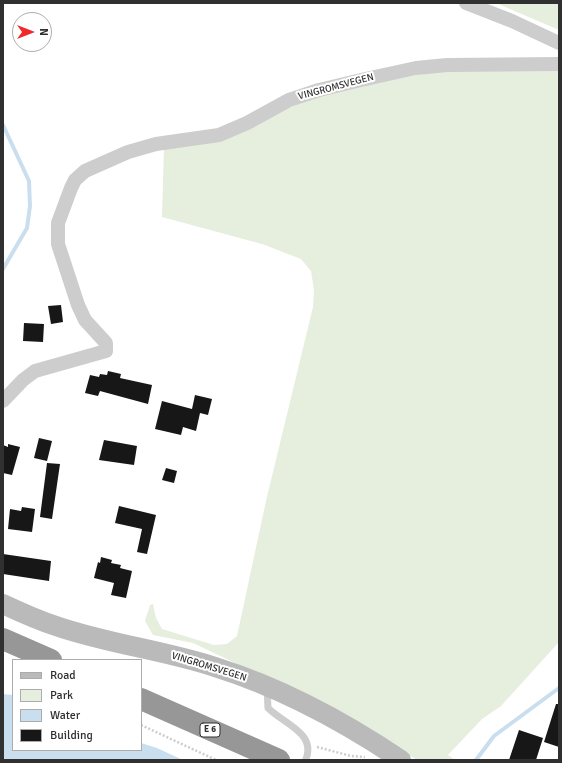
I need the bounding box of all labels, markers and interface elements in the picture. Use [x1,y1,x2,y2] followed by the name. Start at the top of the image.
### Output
[12,12,52,52] north arrow
[37,28,50,36] text: N
[297,71,375,103] street label: VINGROMSVEGEN
[170,650,248,684] street label: VINGROMSVEGEN
[12,659,142,751] legend
[50,668,76,683] text: Road
[50,688,73,703] text: Park
[50,708,80,723] text: Water
[200,723,220,737] road number: E 6
[50,728,93,743] text: Building

